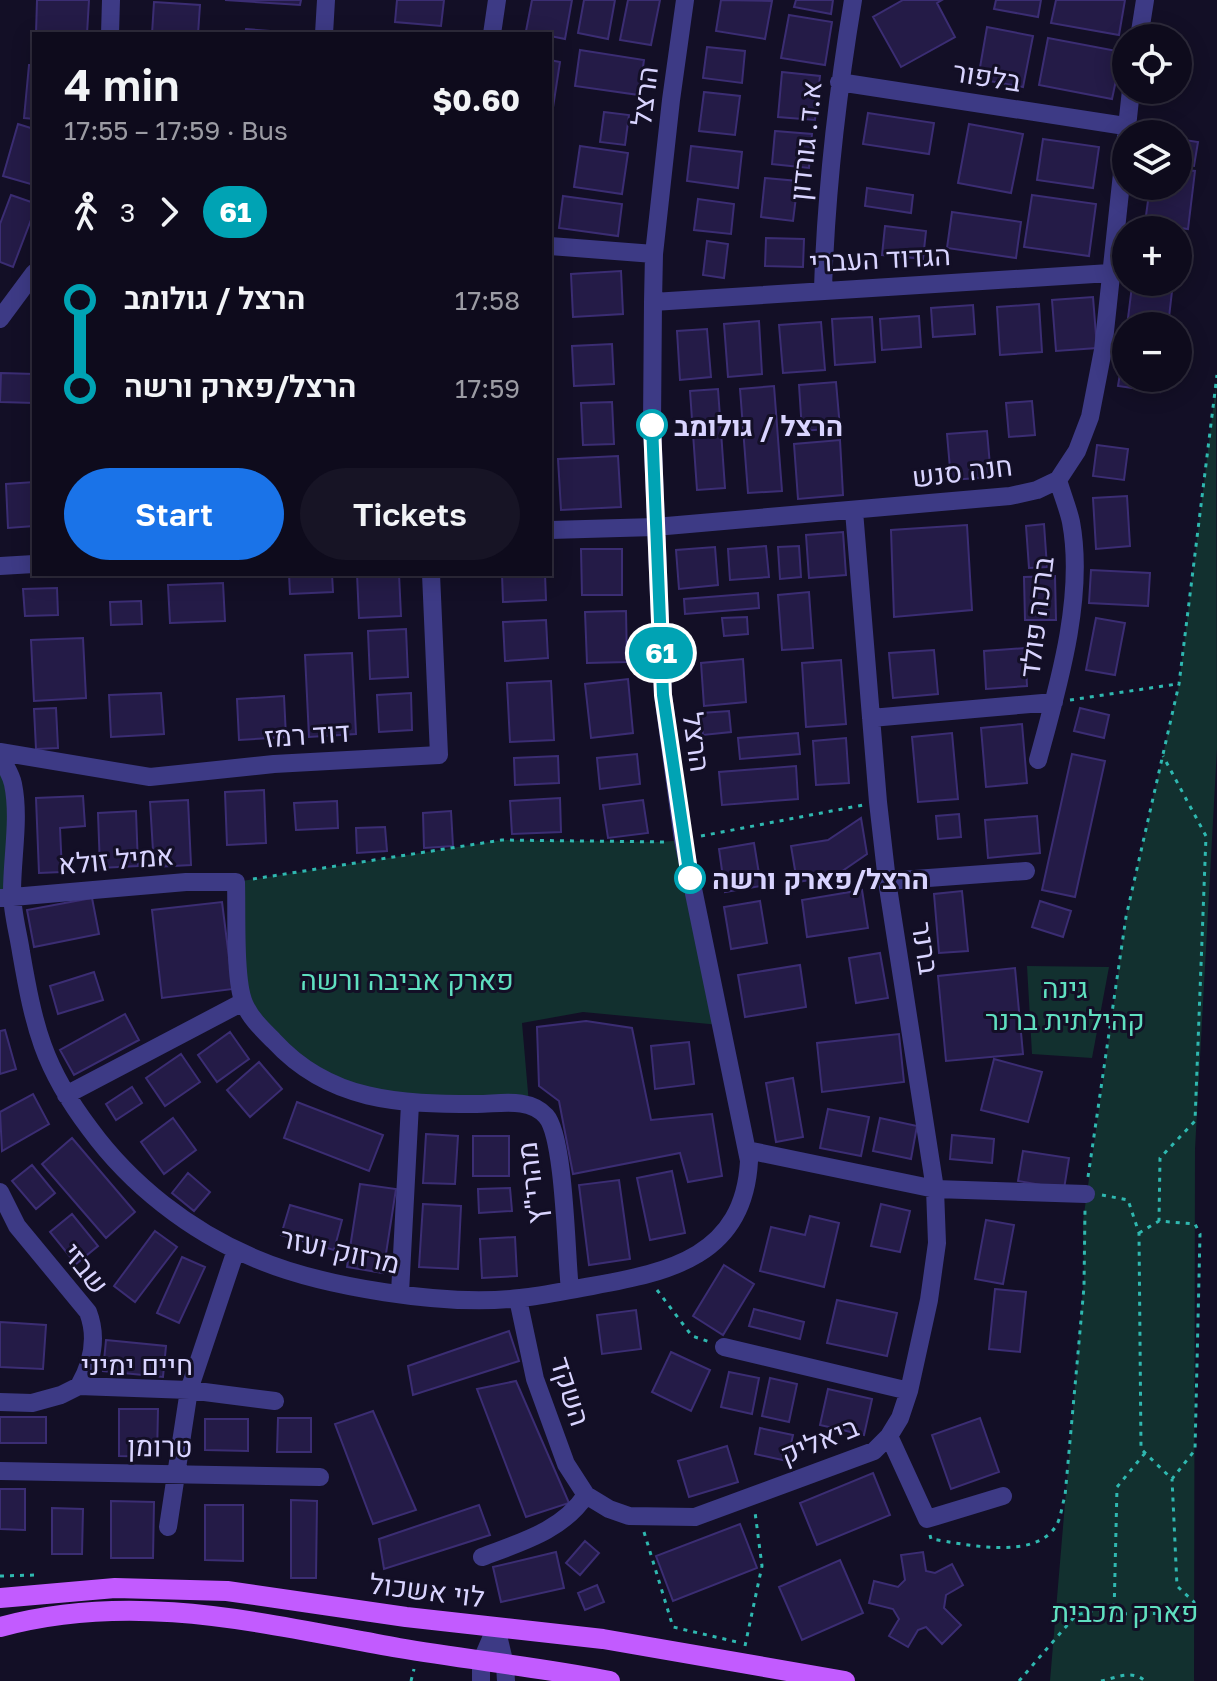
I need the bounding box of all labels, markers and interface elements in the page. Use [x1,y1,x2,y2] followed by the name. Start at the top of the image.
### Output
[1112,24,1192,392] map controls
[1112,24,1192,104] button: locate
[950,54,1024,98] street label: בלפור
[64,58,180,111] text: 4 min
[624,64,664,128] street label: הרצל
[782,80,828,202] street label: א.ד. גורדון
[432,82,520,118] text: $0.60
[64,115,288,146] text: 17:55 – 17:59 · Bus
[1112,120,1192,200] button: layers
[64,190,108,234] icon: walk
[147,190,191,234] icon: forward
[219,195,251,228] text: 61
[120,197,135,228] text: 3
[1112,216,1192,296] button: +
[809,238,951,278] street label: הגדוד העברי
[124,280,305,316] text: הרצל / גולומב
[455,285,520,316] text: 17:58
[1112,312,1192,392] button: −
[124,368,356,404] text: הרצל/פארק ורשה
[455,373,520,404] text: 17:59
[674,409,843,442] place label: הרצל / גולומב
[637,410,667,440] marker: הרצל / גולומב
[910,448,1014,494] street label: חנה סנש
[64,468,284,560] button: Start
[300,468,520,560] button: Tickets
[1012,554,1060,679] street label: ברכה פולד
[625,627,697,679] line badge: 61
[645,636,677,669] text: 61
[676,710,718,774] street label: הרצל
[263,715,351,753] street label: דוד רמז
[57,838,175,880] street label: אמיל זולא
[712,862,929,895] place label: הרצל/פארק ורשה
[675,863,705,893] marker: הרצל/פארק ורשה
[906,920,946,977] street label: ברנר
[300,963,514,996] park label: פארק אביבה ורשה
[985,971,1145,1036] park label: גינה קהילתית ברנר
[510,1140,552,1226] street label: מהרי"ץ
[277,1220,403,1280] street label: מרזוק ועזר
[56,1236,116,1300] street label: שבזי
[81,1348,193,1381] street label: חיים ימיני
[544,1352,598,1430] street label: השקד
[775,1409,863,1471] street label: ביאליק
[127,1429,193,1463] street label: טרומן
[367,1567,487,1613] street label: לוי אשכול
[1051,1595,1199,1628] park label: פארק מכבית

